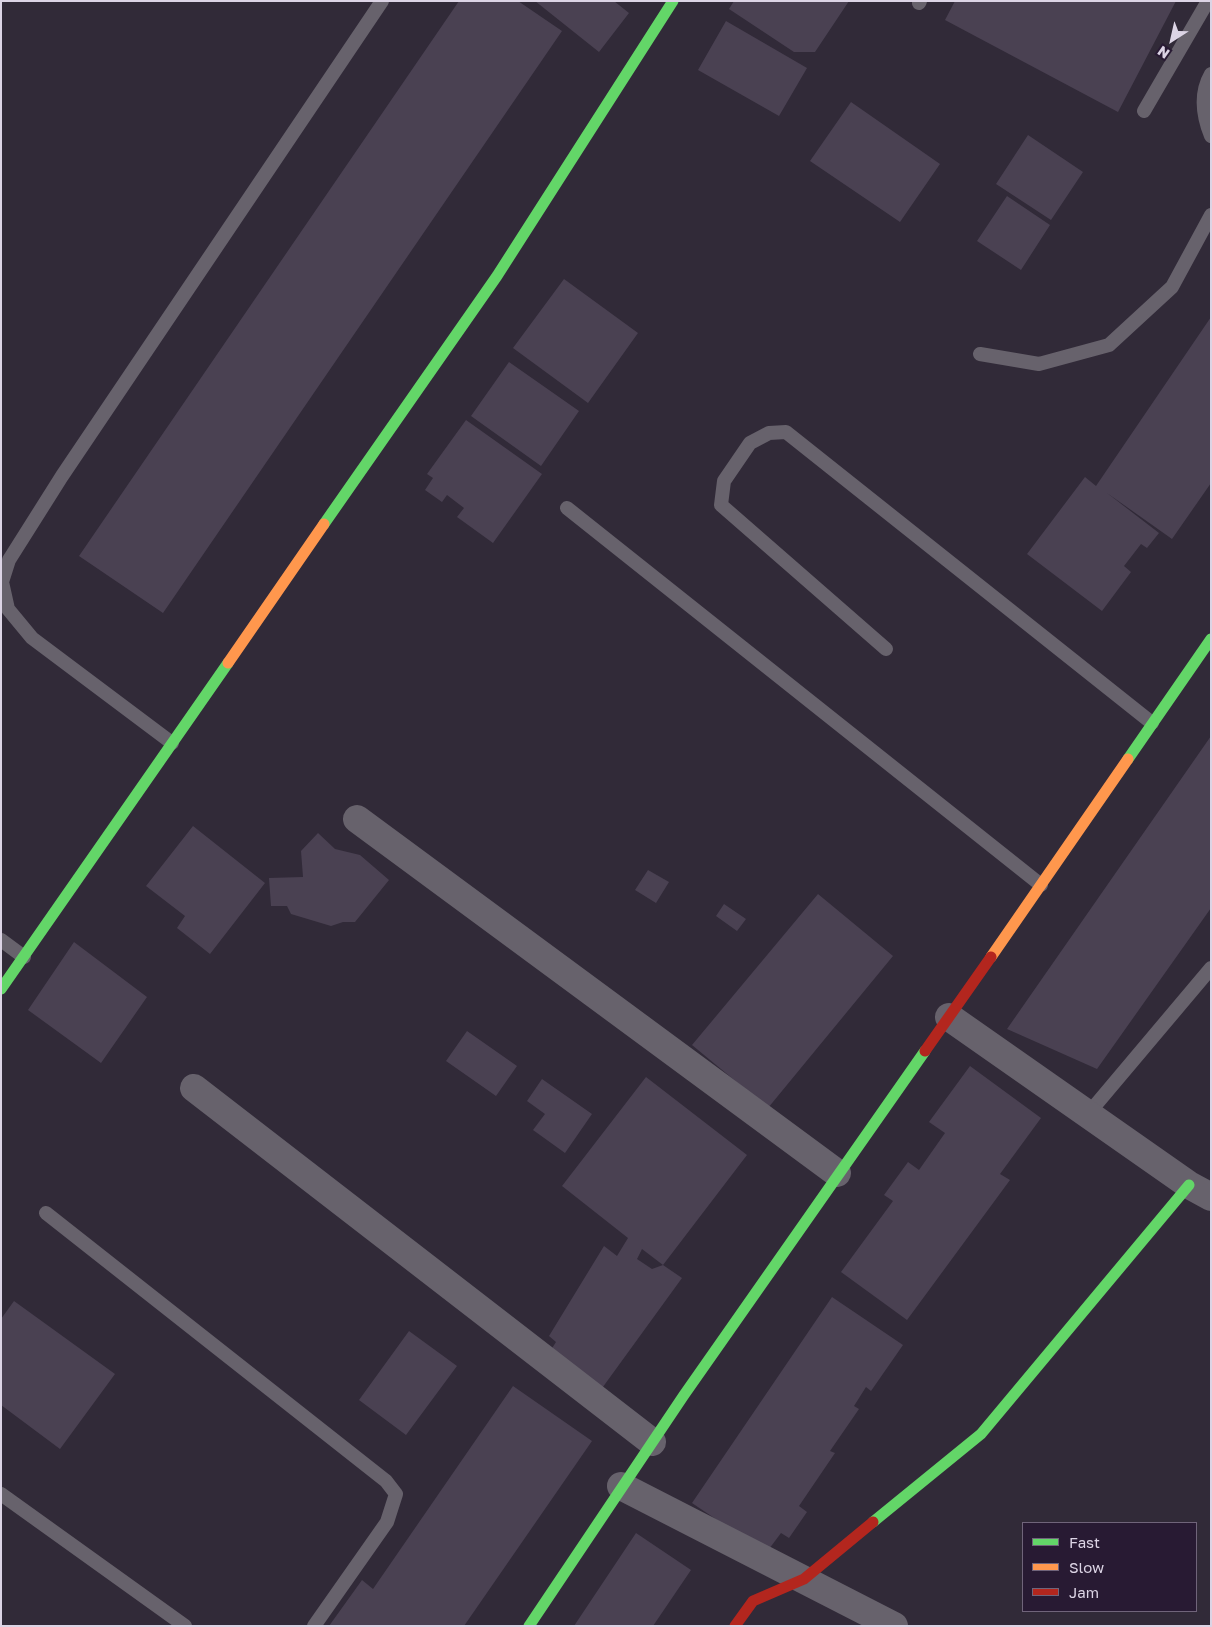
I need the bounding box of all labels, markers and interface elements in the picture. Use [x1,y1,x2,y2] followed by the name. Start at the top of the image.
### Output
[1147,15,1197,65] north arrow
[1154,43,1172,63] text: N
[1022,1522,1197,1612] legend
[1069,1533,1100,1551] text: Fast
[1069,1558,1104,1576] text: Slow
[1069,1583,1099,1601] text: Jam

